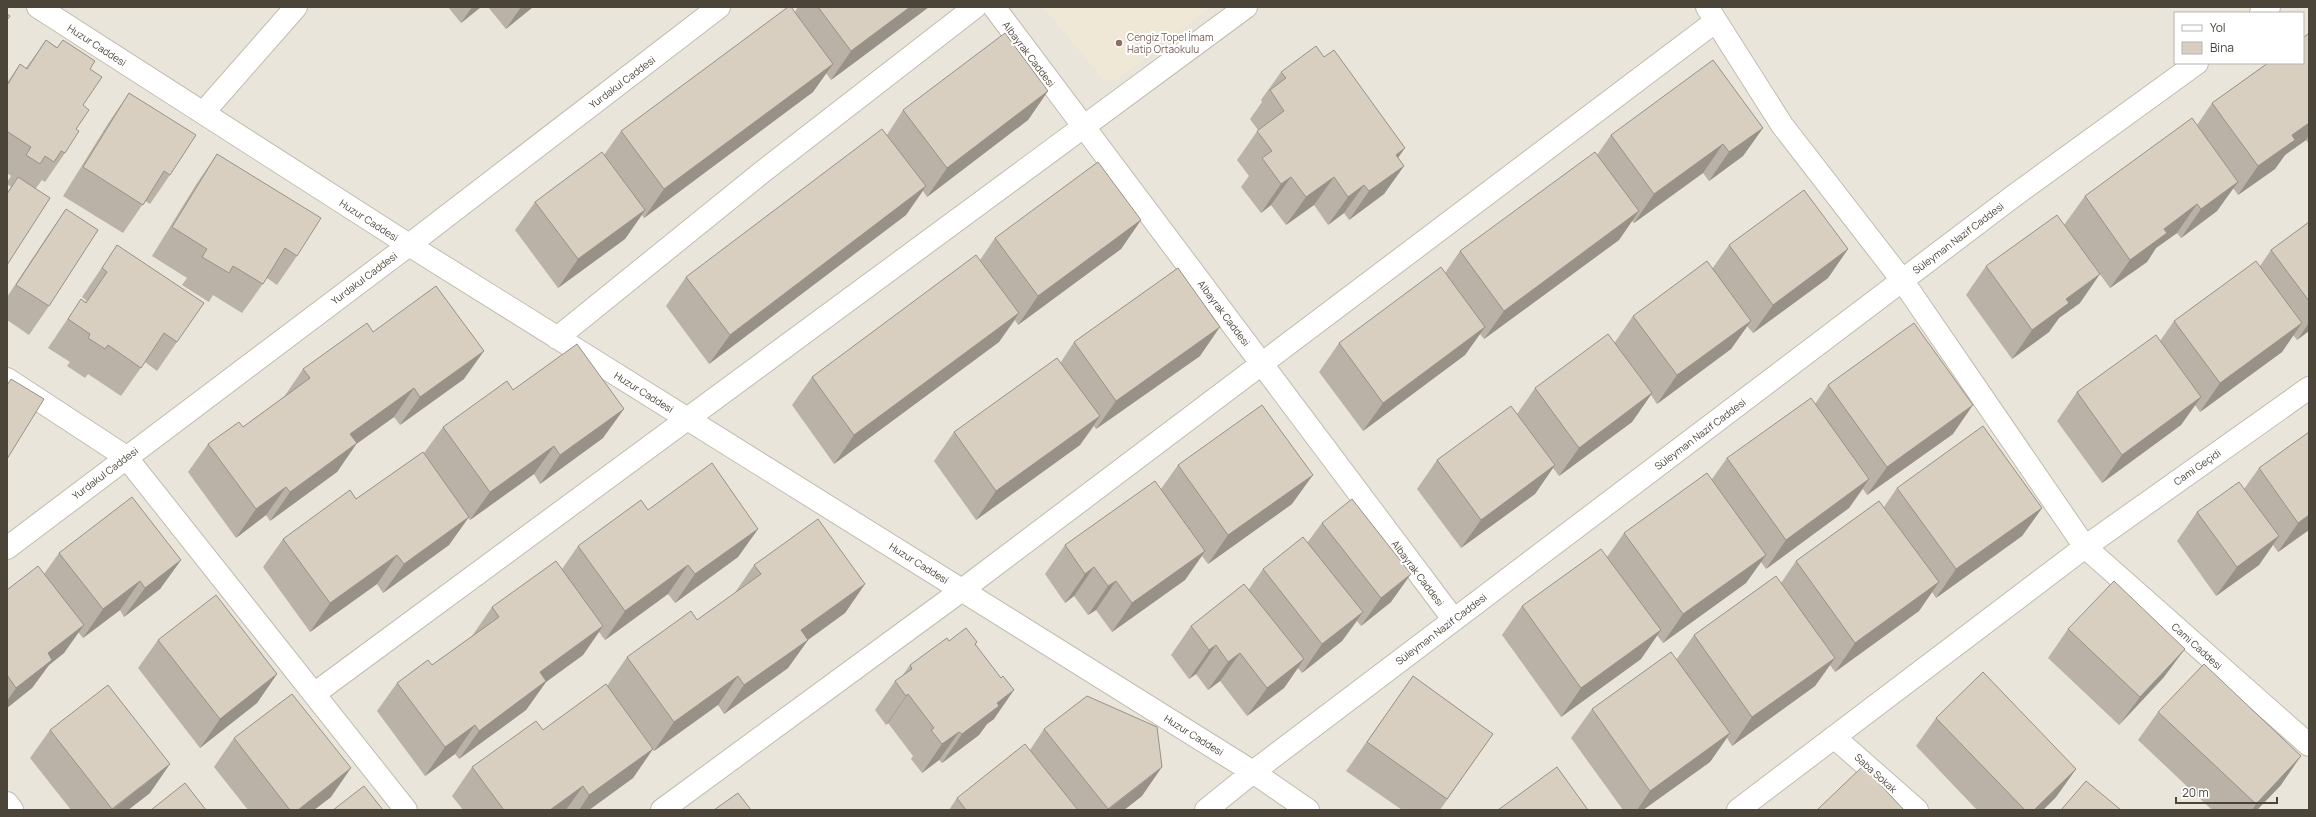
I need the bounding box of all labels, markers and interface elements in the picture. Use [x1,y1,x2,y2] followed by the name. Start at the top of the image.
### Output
[2174,12,2304,64] legend
[1000,18,1058,90] street label: Albayrak Caddesi
[2210,19,2226,36] text: Yol
[65,21,129,69] street label: Huzur Caddesi
[1127,30,1213,56] place label: Cengiz Topel İmam Hatip Ortaokulu
[1114,38,1124,48] marker: Cengiz Topel İmam Hatip Ortaokulu
[2210,39,2234,56] text: Bina
[586,53,658,111] street label: Yurdakul Caddesi
[337,196,401,244] street label: Huzur Caddesi
[1909,199,2007,277] street label: Süleyman Nazif Caddesi
[328,249,400,307] street label: Yurdakul Caddesi
[1195,277,1253,349] street label: Albayrak Caddesi
[612,368,676,416] street label: Huzur Caddesi
[1651,395,1749,473] street label: Süleyman Nazif Caddesi
[69,444,141,502] street label: Yurdakul Caddesi
[2171,446,2223,488] street label: Cami Geçidi
[1389,537,1447,609] street label: Albayrak Caddesi
[887,539,951,587] street label: Huzur Caddesi
[1392,590,1490,668] street label: Süleyman Nazif Caddesi
[2169,620,2225,672] street label: Cami Caddesi
[1162,711,1226,759] street label: Huzur Caddesi
[1852,750,1901,797] street label: Saba Sokak
[2176,779,2277,805] scale bar
[2182,784,2209,801] text: 20 m

